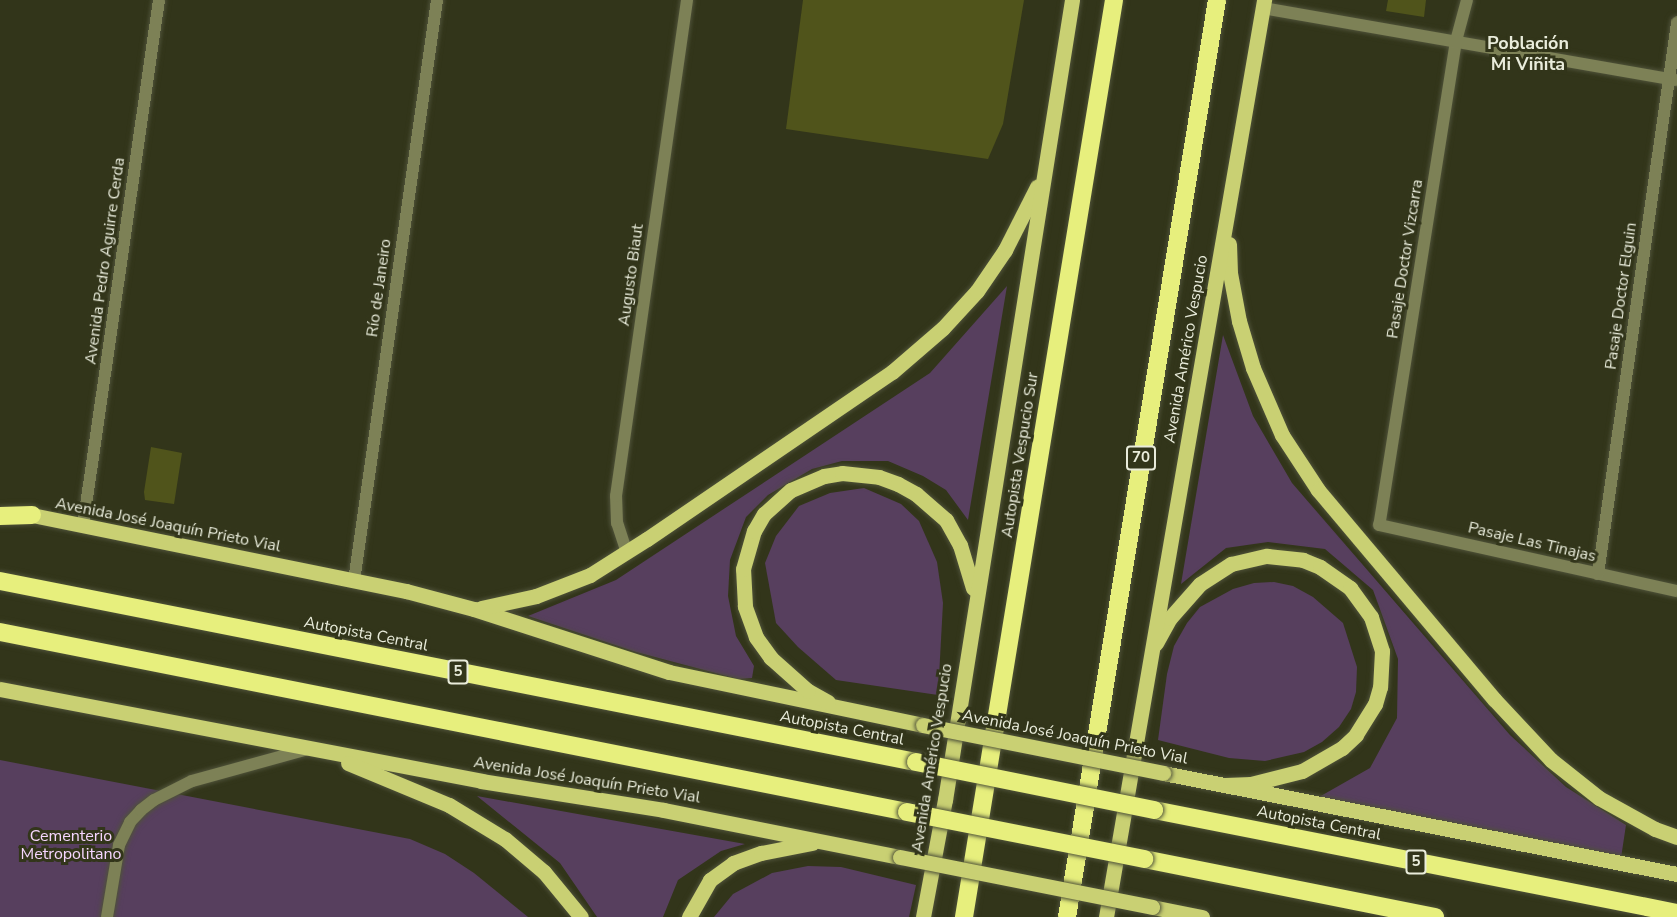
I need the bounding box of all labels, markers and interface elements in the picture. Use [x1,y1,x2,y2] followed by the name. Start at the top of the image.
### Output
[1487,33,1569,76] district label: Población Mi Viñita
[81,156,129,366] street label: Avenida Pedro Aguirre Cerda
[1383,178,1427,340] street label: Pasaje Doctor Vizcarra
[1601,221,1641,371] street label: Pasaje Doctor Elguin
[614,223,648,327] street label: Augusto Biaut
[363,238,395,338] street label: Río de Janeiro
[1160,253,1212,445] street label: Avenida Américo Vespucio
[997,371,1043,539] street label: Autopista Vespucio Sur
[1126,446,1156,470] road number: 70
[54,494,282,556] street label: Avenida José Joaquín Prieto Vial
[1466,518,1598,566] street label: Pasaje Las Tinajas
[302,613,430,655] street label: Autopista Central
[448,660,468,684] road number: 5
[908,662,956,854] street label: Avenida Américo Vespucio
[961,706,1189,768] street label: Avenida José Joaquín Prieto Vial
[778,707,906,749] street label: Autopista Central
[472,753,702,807] street label: Avenida José Joaquín Prieto Vial
[1255,802,1383,844] street label: Autopista Central
[20,826,122,864] park label: Cementerio Metropolitano
[1406,850,1426,874] road number: 5

